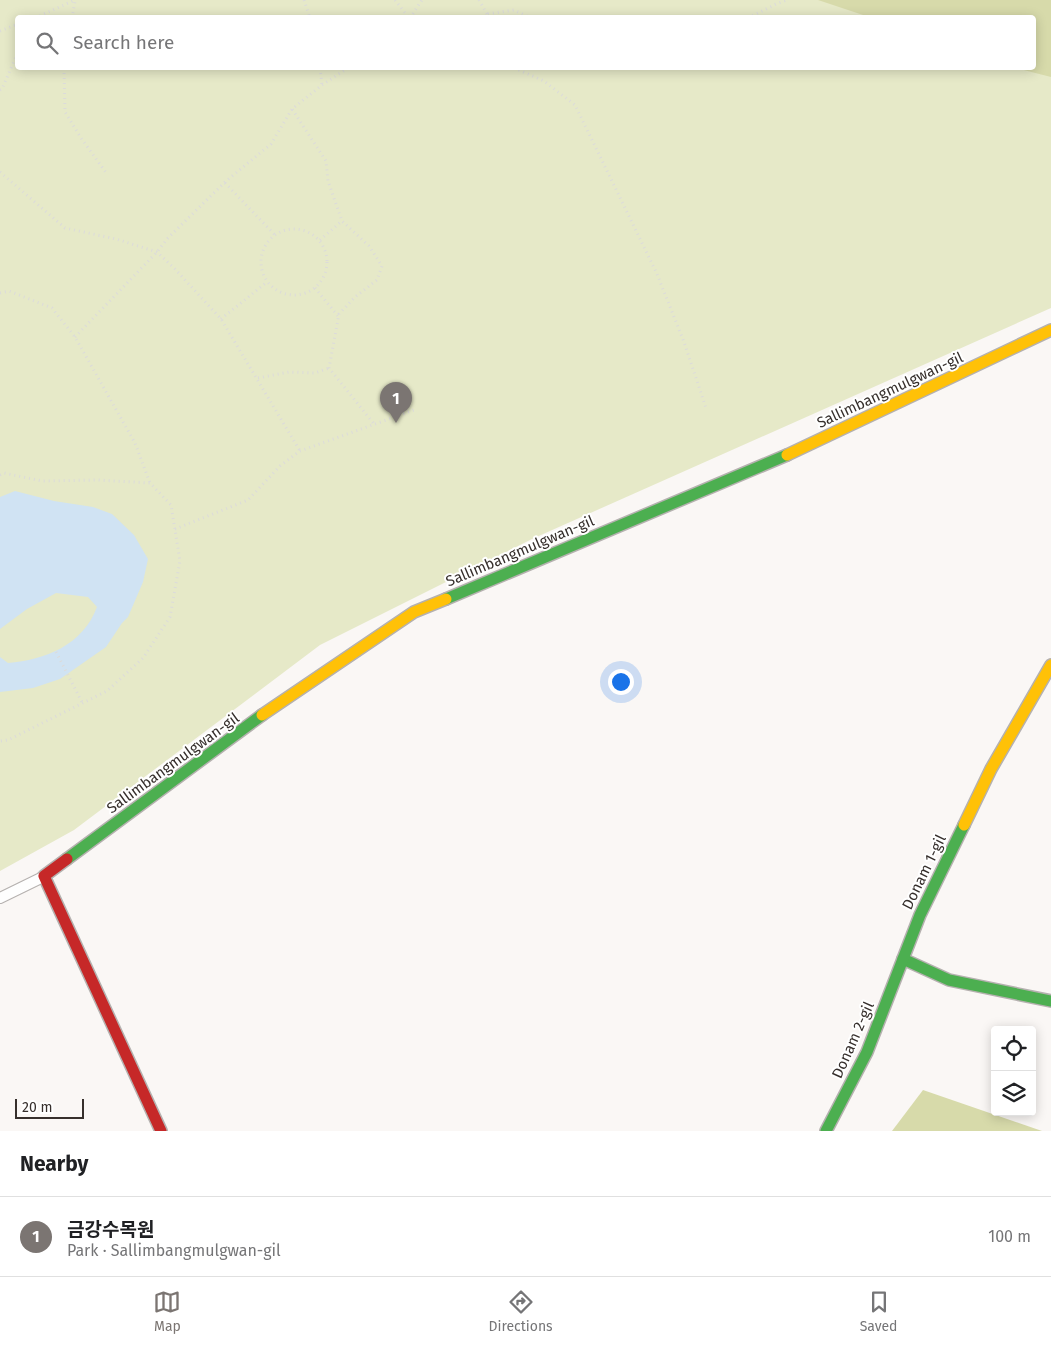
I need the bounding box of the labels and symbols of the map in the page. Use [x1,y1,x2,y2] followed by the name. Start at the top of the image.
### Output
[814,348,967,432] street label: Sallimbangmulgwan-gil
[380,382,412,423] pin: 1
[443,511,597,590] street label: Sallimbangmulgwan-gil
[608,669,634,695] your location
[103,709,243,817] street label: Sallimbangmulgwan-gil
[898,831,950,912] street label: Donam 1-gil
[828,998,878,1081] street label: Donam 2-gil
[15,1096,84,1119] scale bar

